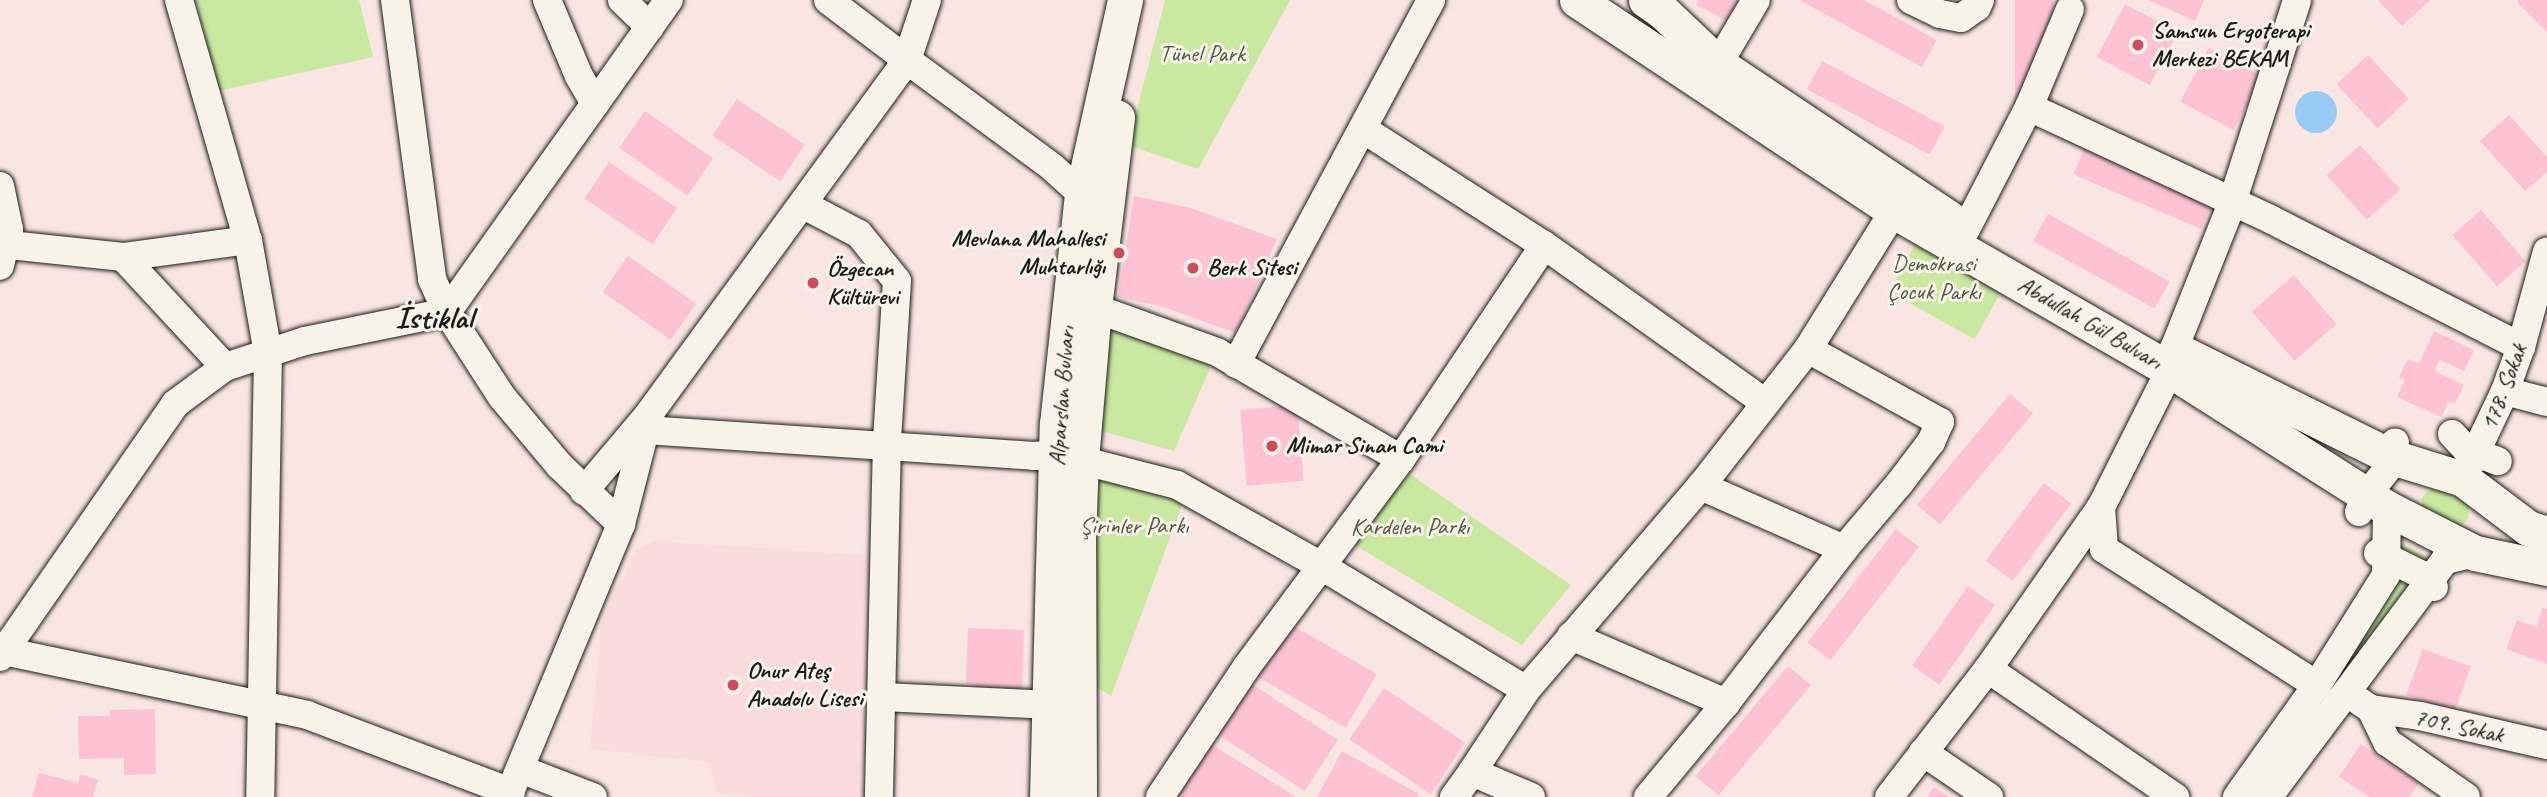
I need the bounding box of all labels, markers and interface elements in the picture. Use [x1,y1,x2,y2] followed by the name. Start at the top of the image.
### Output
[2152,17,2309,73] place label: Samsun Ergoterapi Merkezi BEKAM
[2130,37,2146,53] marker: Samsun Ergoterapi Merkezi BEKAM
[1159,40,1245,68] park label: Tünel Park
[951,225,1105,281] place label: Mevlana Mahallesi Muhtarlığı
[1111,245,1127,261] marker: Mevlana Mahallesi Muhtarlığı
[1887,250,1981,306] park label: Demokrasi Çocuk Parkı
[1207,254,1297,282] place label: Berk Sitesi
[827,255,898,311] place label: Özgecan Kültürevi
[1185,260,1201,276] marker: Berk Sitesi
[2013,270,2167,376] street label: Abdullah Gül Bulvarı
[805,275,821,291] marker: Özgecan Kültürevi
[395,299,473,337] district label: İstiklal
[1043,326,1081,466] street label: Alparslan Bulvarı
[2474,340,2534,434] street label: 178. Sokak
[1286,432,1442,460] place label: Mimar Sinan Cami
[1264,438,1280,454] marker: Mimar Sinan Cami
[1080,512,1188,540] park label: Şirinler Parkı
[1351,513,1469,541] park label: Kardelen Parkı
[747,657,863,713] place label: Onur Ateş Anadolu Lisesi
[725,677,741,693] marker: Onur Ateş Anadolu Lisesi
[2412,703,2506,749] street label: 709. Sokak

